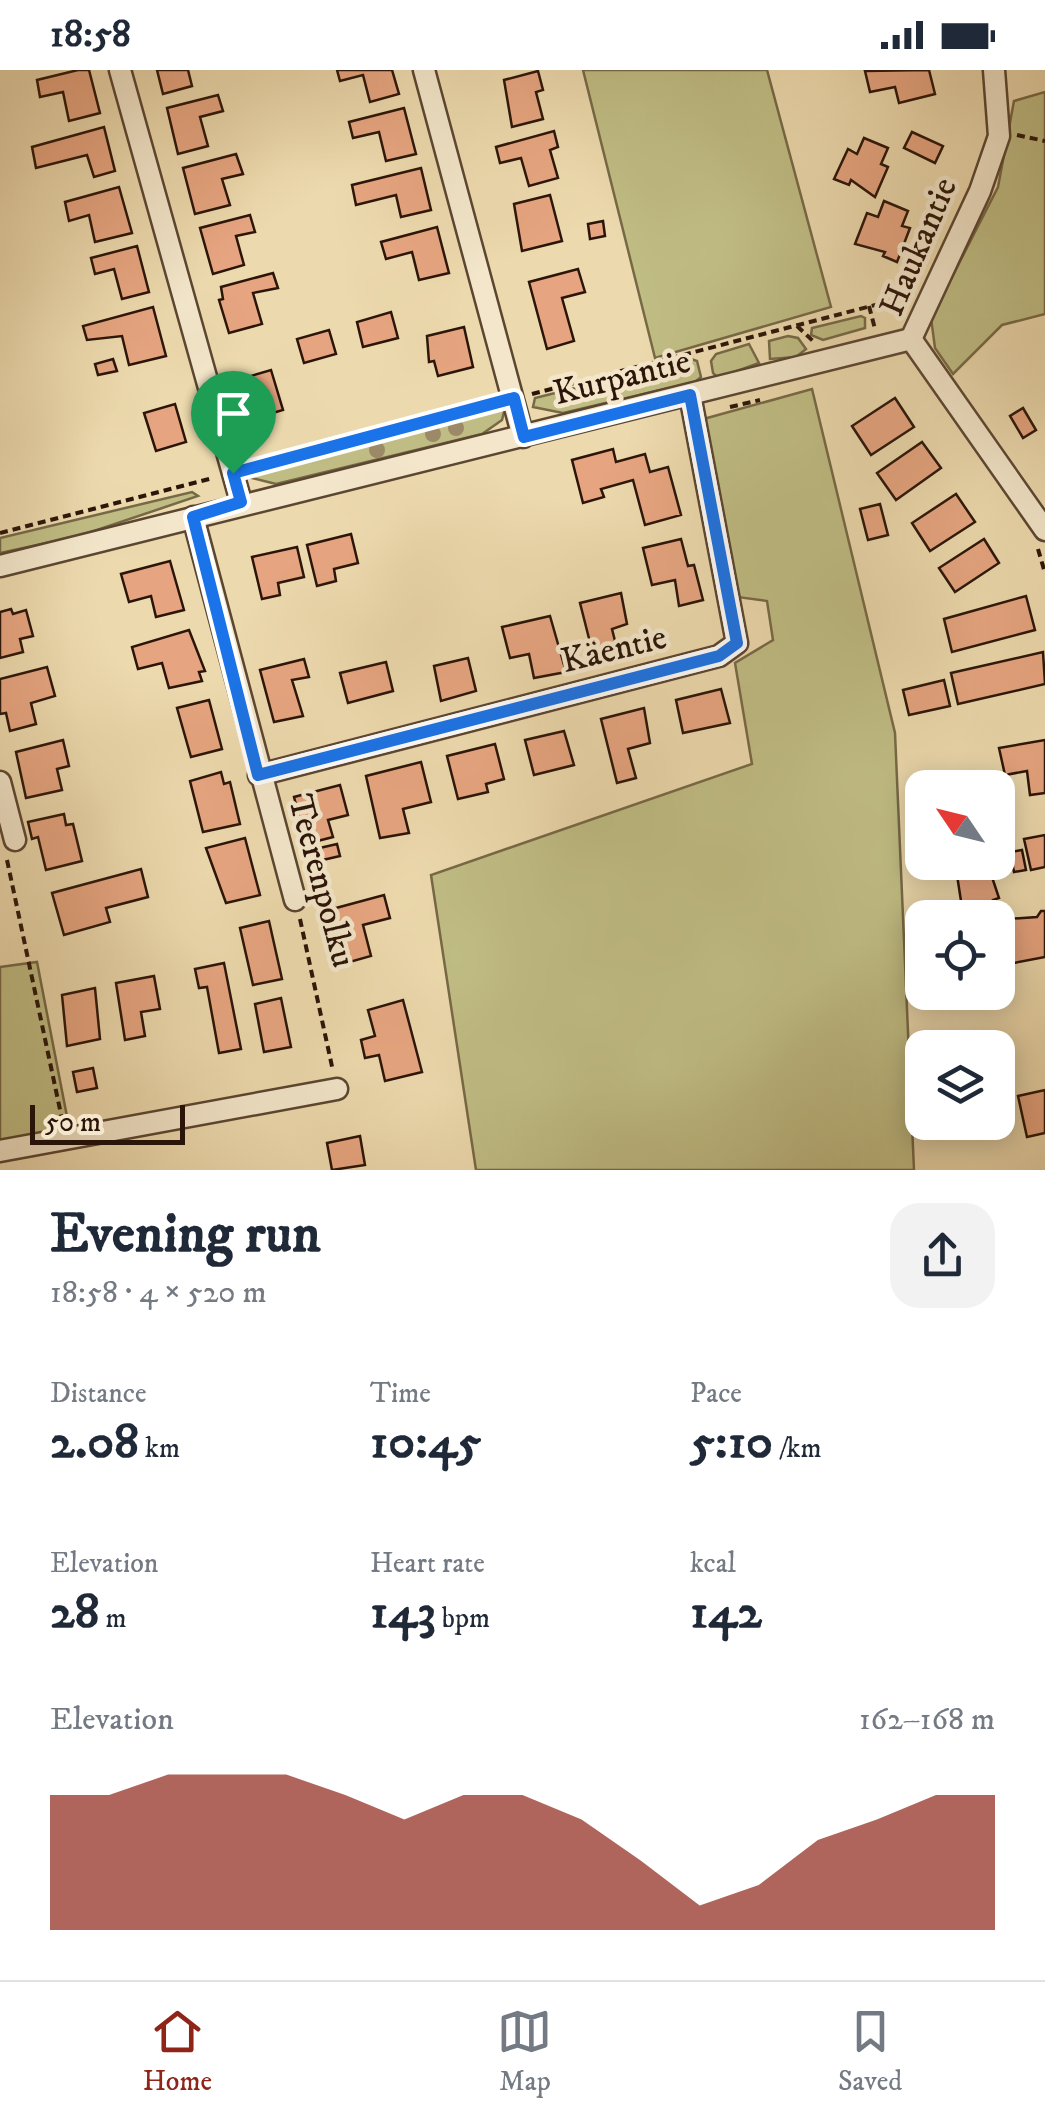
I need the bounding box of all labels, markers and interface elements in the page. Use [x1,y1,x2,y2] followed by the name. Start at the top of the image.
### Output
[50,11,131,59] text: 18:58
[870,171,968,323] street label: Haukantie
[549,340,695,416] street label: Kurpantie
[191,371,276,474] pin
[206,386,261,441] icon: arrive
[557,616,671,684] street label: Käentie
[905,770,1015,880] north arrow
[905,770,1015,1140] map controls
[277,790,365,972] street label: Teerenpolku
[905,900,1015,1010] button: locate
[905,1030,1015,1140] button: layers
[30,1100,185,1144] scale bar
[45,1105,101,1140] text: 50 m
[50,1201,321,1270] text: Evening run
[890,1203,995,1308] button: share
[50,1273,266,1313] text: 18:58 · 4 × 520 m
[50,1376,146,1411] text: Distance
[370,1376,431,1411] text: Time
[690,1376,742,1411] text: Pace
[50,1411,139,1474] text: 2.08
[370,1411,481,1474] text: 10:45
[690,1411,773,1474] text: 5:10
[139,1431,180,1466] text: km
[773,1431,822,1466] text: /km
[50,1546,158,1581] text: Elevation
[370,1546,485,1581] text: Heart rate
[690,1546,736,1581] text: kcal
[50,1581,100,1644] text: 28
[370,1581,436,1644] text: 143
[690,1581,762,1644] text: 142
[100,1601,127,1636] text: m
[436,1601,490,1636] text: bpm
[50,1700,174,1740] text: Elevation
[859,1700,995,1740] text: 162–168 m
[143,2004,212,2099] tab: Home
[497,2004,552,2099] tab: Map
[838,2004,902,2099] tab: Saved

